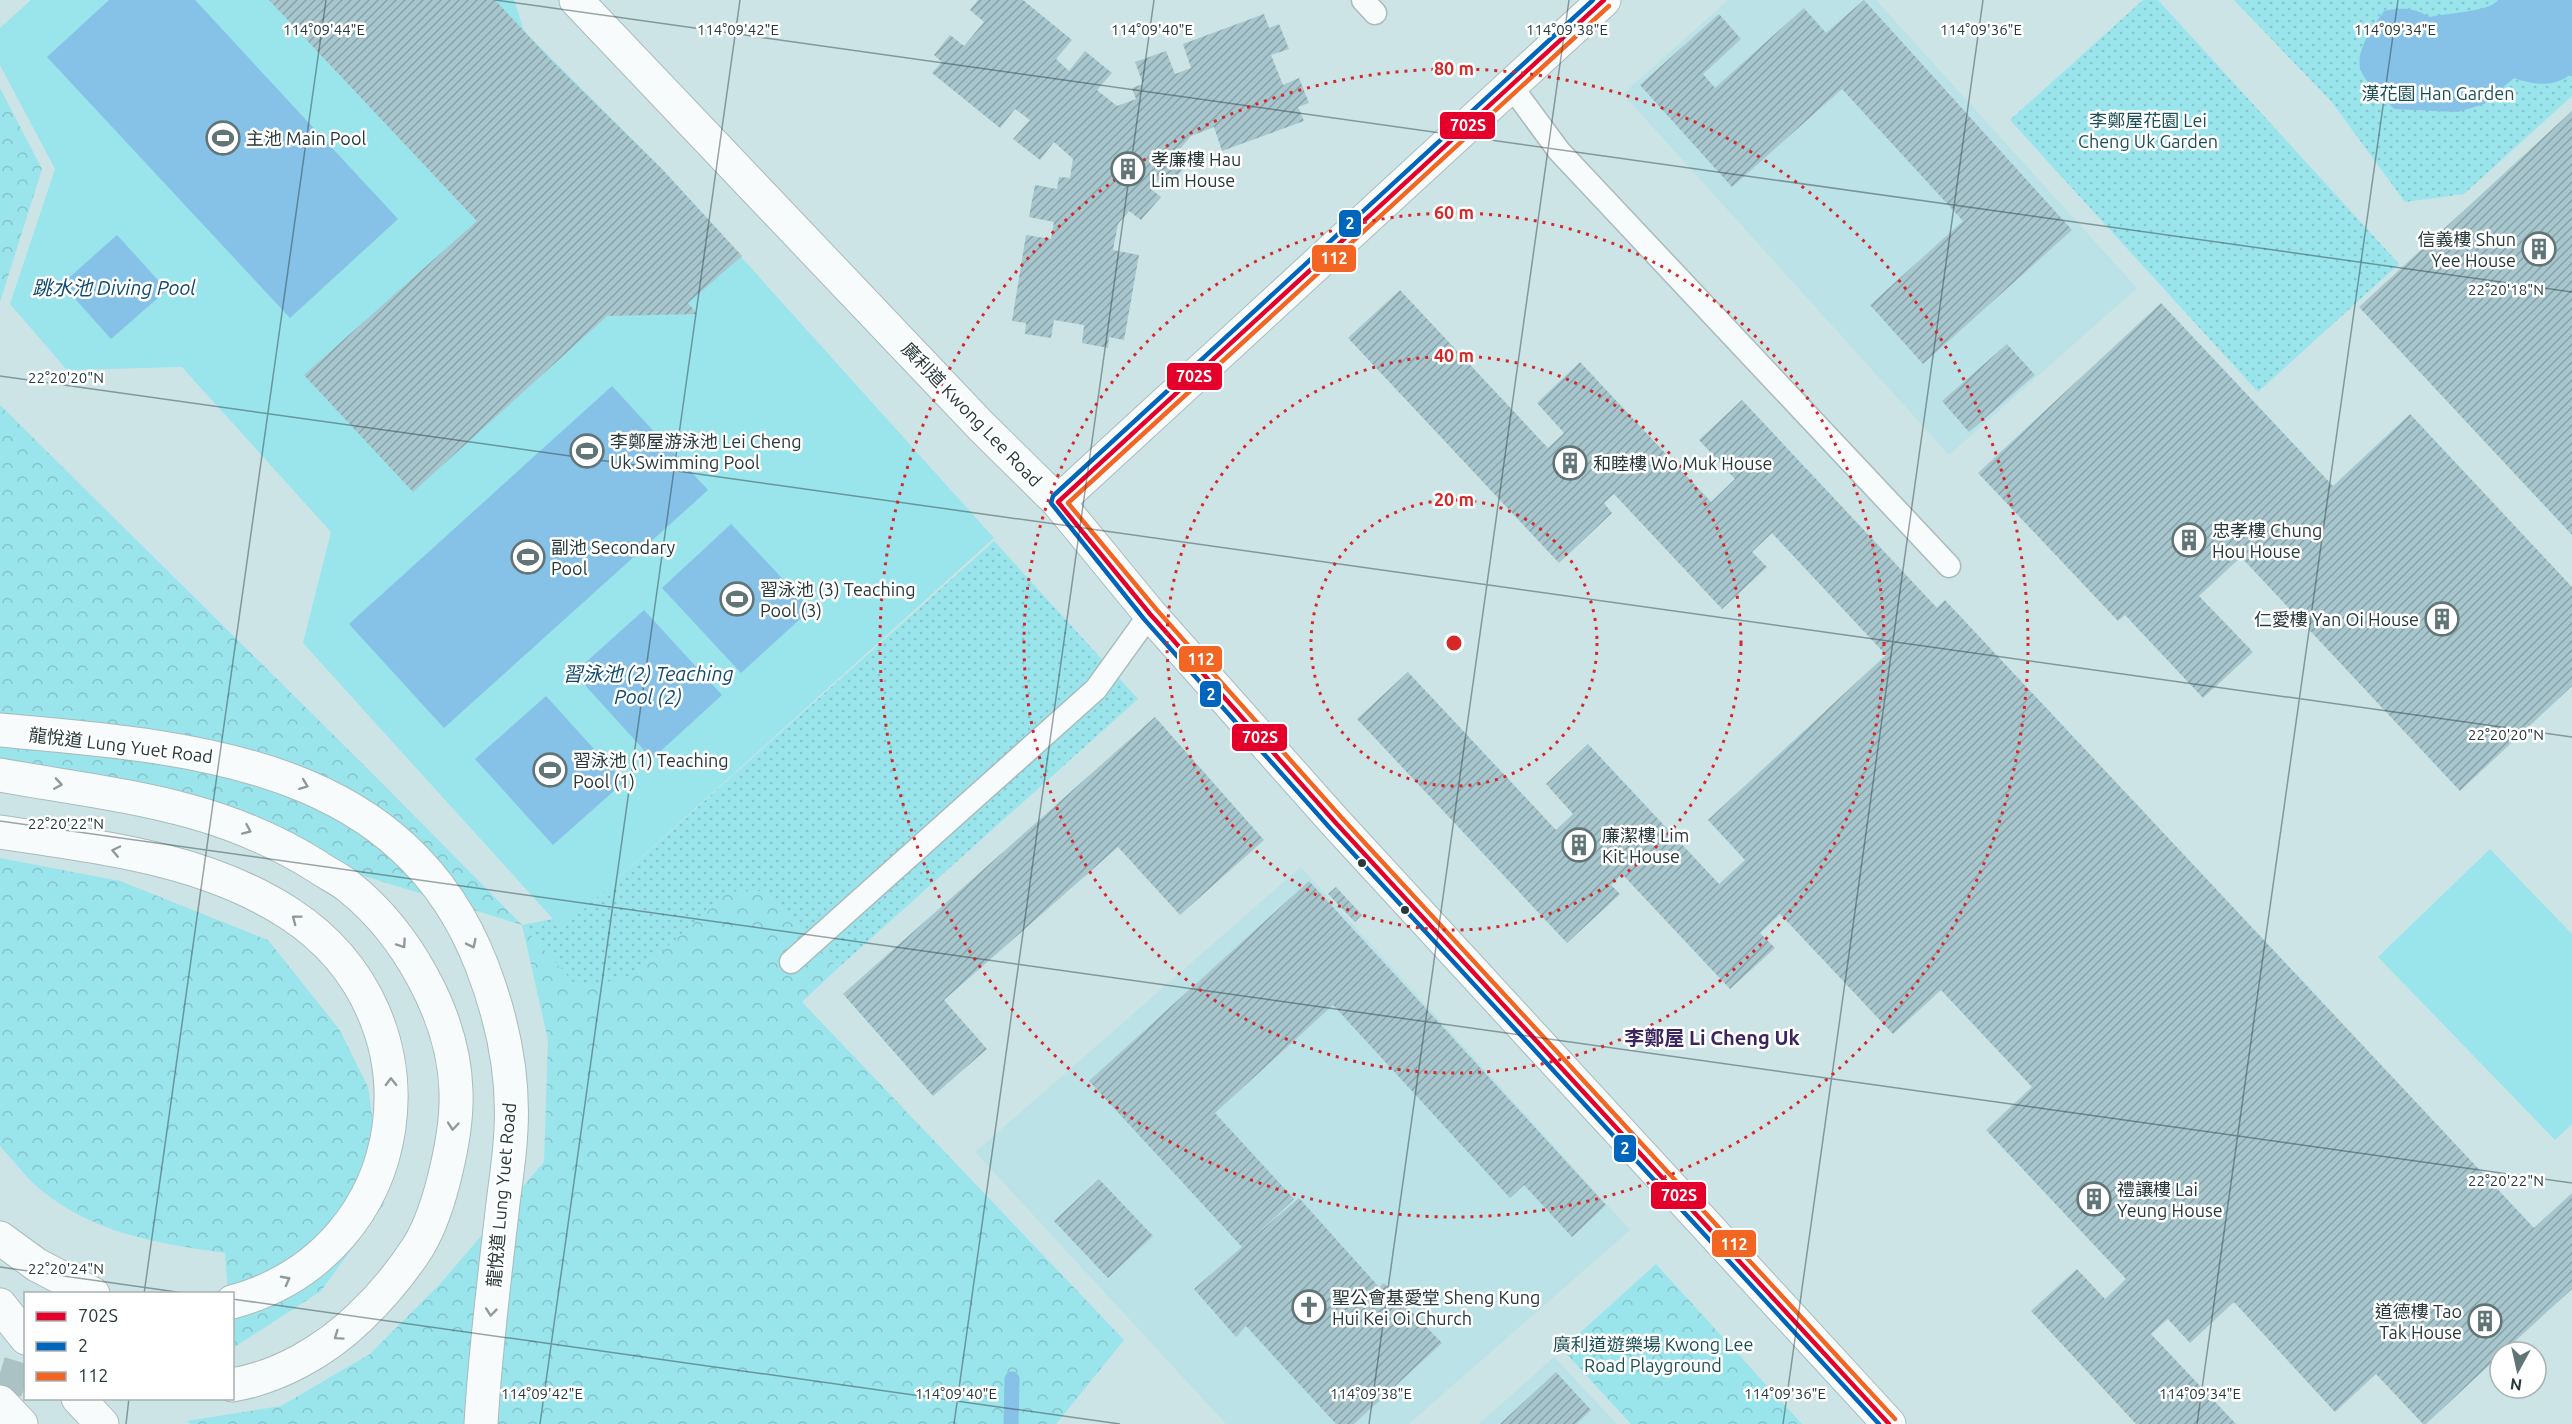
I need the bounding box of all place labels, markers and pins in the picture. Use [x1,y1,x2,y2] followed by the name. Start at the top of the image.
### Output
[205,120,241,156] sports icon: 主池 Main Pool
[246,128,366,148] place label: 主池 Main Pool
[1151,149,1241,190] place label: 孝廉樓 Hau Lim House
[1110,151,1146,187] building icon: 孝廉樓 Hau Lim House
[2418,229,2516,270] place label: 信義樓 Shun Yee House
[2521,231,2557,267] building icon: 信義樓 Shun Yee House
[610,431,802,472] place label: 李鄭屋游泳池 Lei Cheng Uk Swimming Pool
[569,433,605,469] sports icon: 李鄭屋游泳池 Lei Cheng Uk Swimming Pool
[1552,445,1588,481] building icon: 和睦樓 Wo Muk House
[1593,453,1772,473] place label: 和睦樓 Wo Muk House
[2212,520,2322,561] place label: 忠孝樓 Chung Hou House
[2171,522,2207,558] building icon: 忠孝樓 Chung Hou House
[551,537,676,578] place label: 副池 Secondary Pool
[510,539,546,575] sports icon: 副池 Secondary Pool
[760,579,916,621] place label: 習泳池 (3) Teaching Pool (3)
[719,581,755,617] sports icon: 習泳池 (3) Teaching Pool (3)
[2424,601,2460,637] building icon: 仁愛樓 Yan Oi House
[2254,609,2419,629] place label: 仁愛樓 Yan Oi House
[1444,633,1464,653] centre of rings
[573,750,729,792] place label: 習泳池 (1) Teaching Pool (1)
[532,752,568,788] sports icon: 習泳池 (1) Teaching Pool (1)
[1602,825,1689,866] place label: 廉潔樓 Lim Kit House
[1561,827,1597,863] building icon: 廉潔樓 Lim Kit House
[1356,857,1368,869] unlabelled marker
[1399,904,1411,916] unlabelled marker
[2117,1179,2223,1220] place label: 禮讓樓 Lai Yeung House
[2076,1181,2112,1217] building icon: 禮讓樓 Lai Yeung House
[1332,1287,1540,1328] place label: 聖公會基愛堂 Sheng Kung Hui Kei Oi Church
[1291,1289,1327,1325] church icon: 聖公會基愛堂 Sheng Kung Hui Kei Oi Church
[2375,1301,2462,1342] place label: 道德樓 Tao Tak House
[2467,1303,2503,1339] building icon: 道德樓 Tao Tak House

